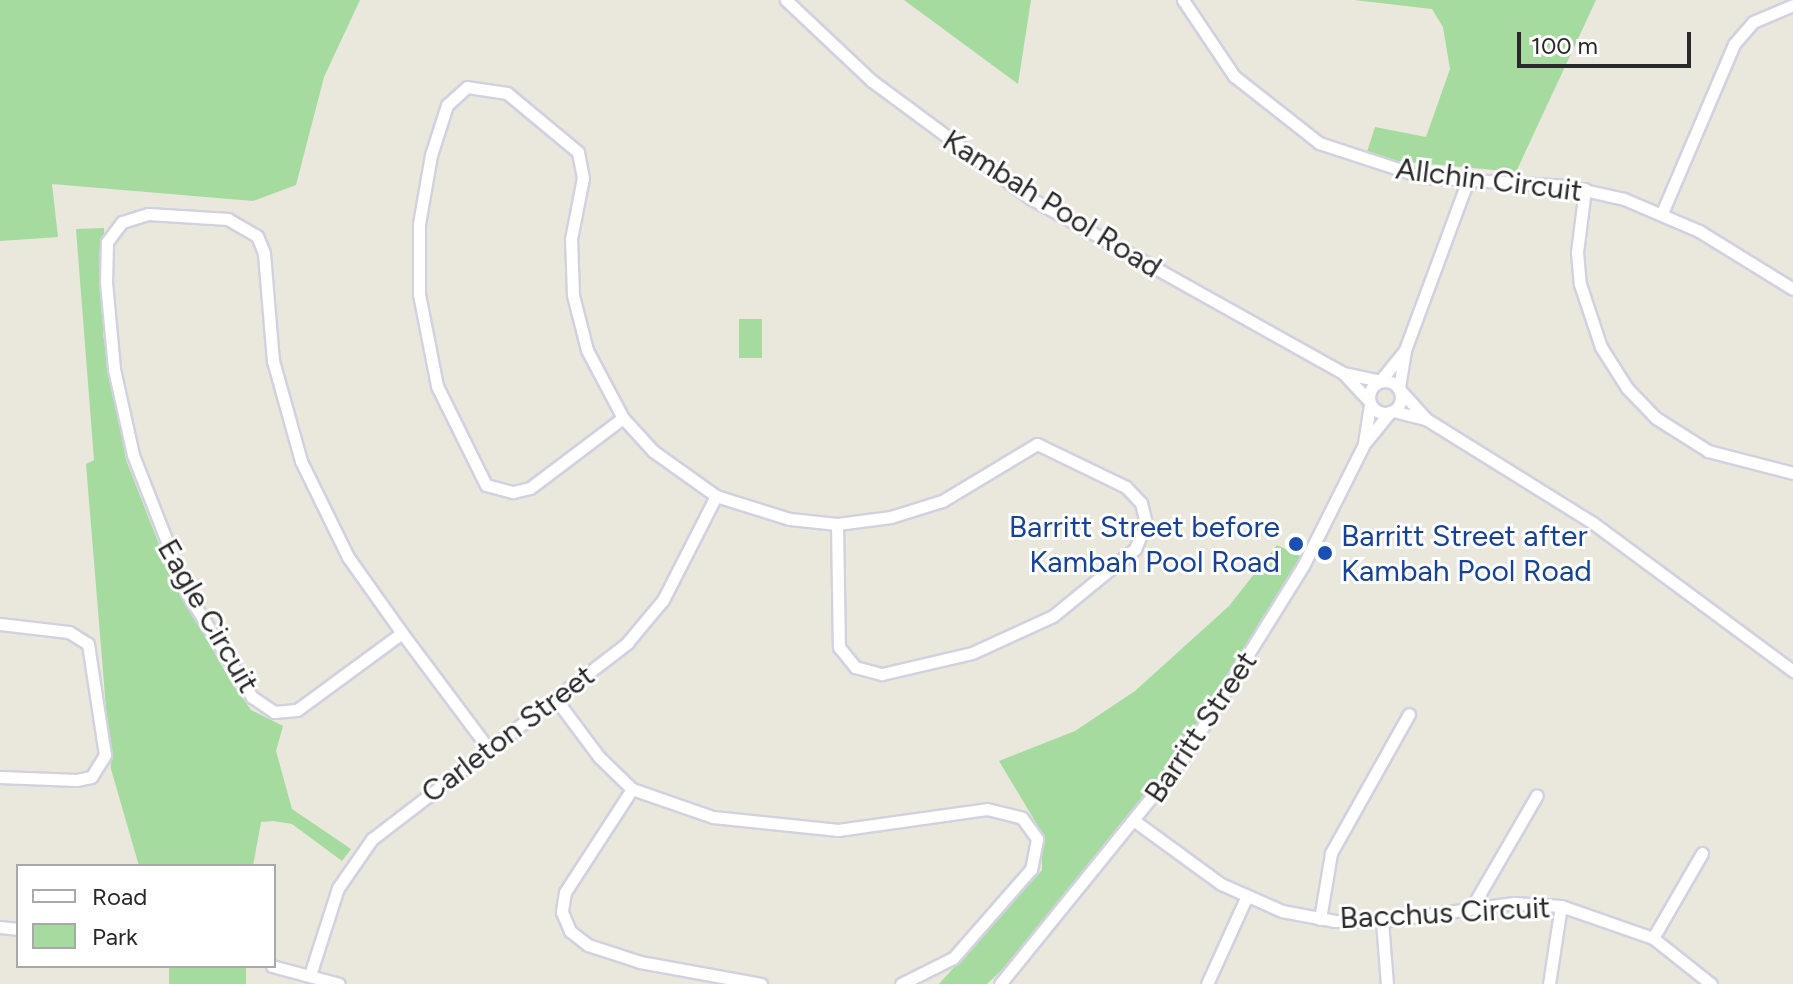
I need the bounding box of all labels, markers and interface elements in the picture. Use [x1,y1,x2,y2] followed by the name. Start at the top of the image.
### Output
[1521,16,1695,66] scale bar
[1531,31,1598,60] text: 100 m
[936,122,1168,286] street label: Kambah Pool Road
[1394,151,1584,209] street label: Allchin Circuit
[1009,509,1280,580] place label: Barritt Street before Kambah Pool Road
[1341,518,1592,588] place label: Barritt Street after Kambah Pool Road
[150,533,266,699] street label: Eagle Circuit
[1287,535,1305,553] marker: Barritt Street before Kambah Pool Road
[1316,544,1334,562] marker: Barritt Street after Kambah Pool Road
[1137,644,1265,810] street label: Barritt Street
[415,657,601,811] street label: Carleton Street
[16,864,276,968] legend
[92,882,147,911] text: Road
[1339,890,1551,936] street label: Bacchus Circuit
[92,922,138,951] text: Park

